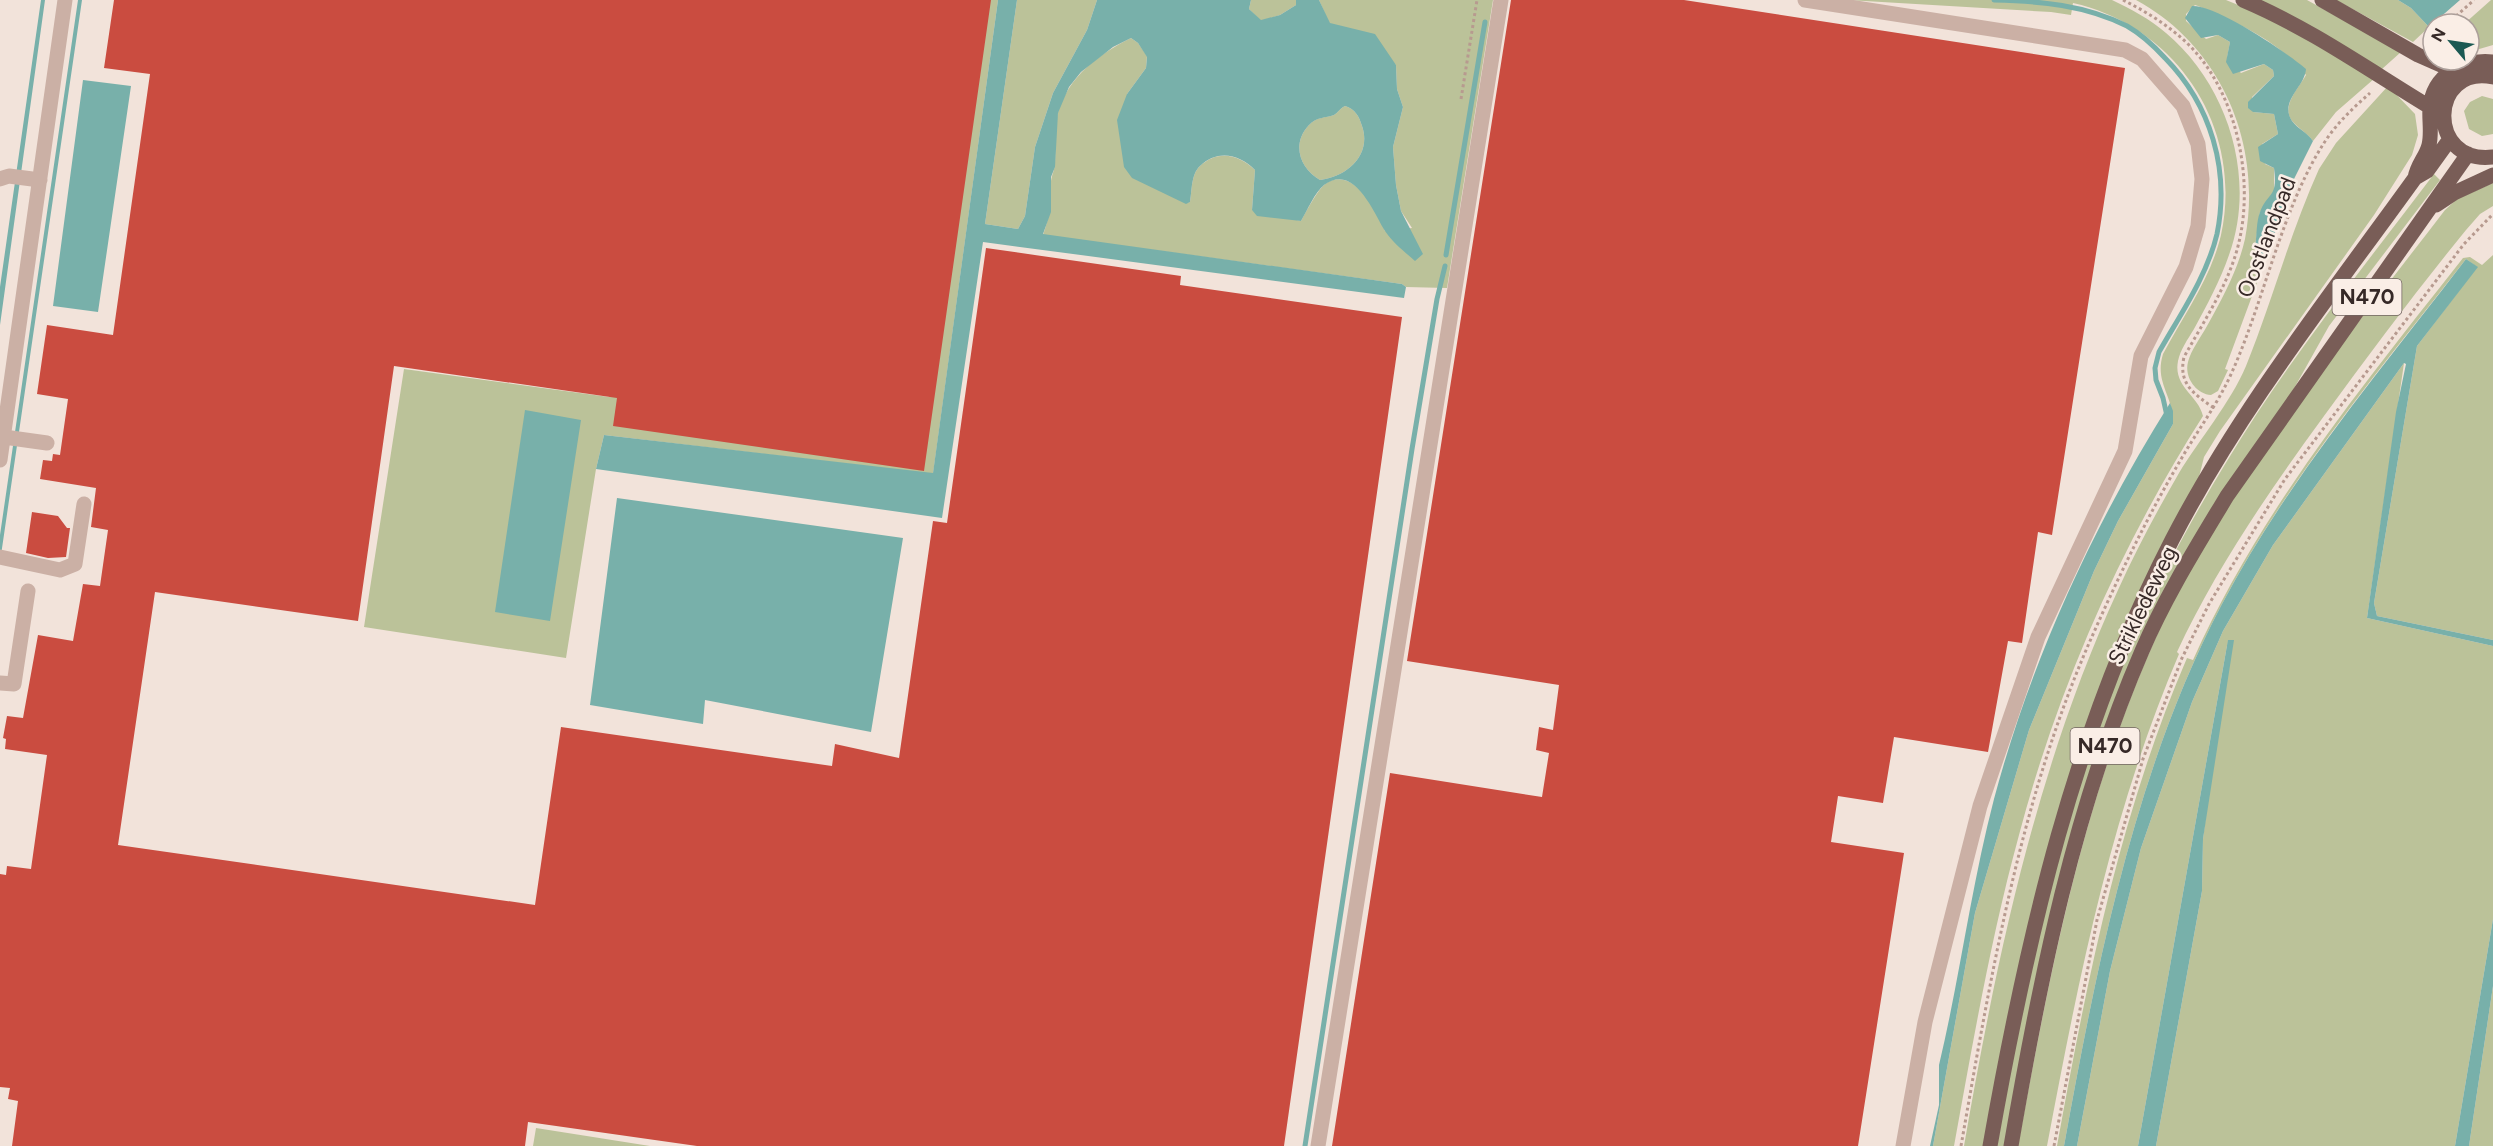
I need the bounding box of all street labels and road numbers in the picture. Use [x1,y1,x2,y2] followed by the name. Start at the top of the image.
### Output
[2231,173,2302,301] street label: Oostlandpad
[2332,279,2402,315] road number: N470
[2102,542,2183,669] street label: Strikledeweg
[2070,728,2140,764] road number: N470

